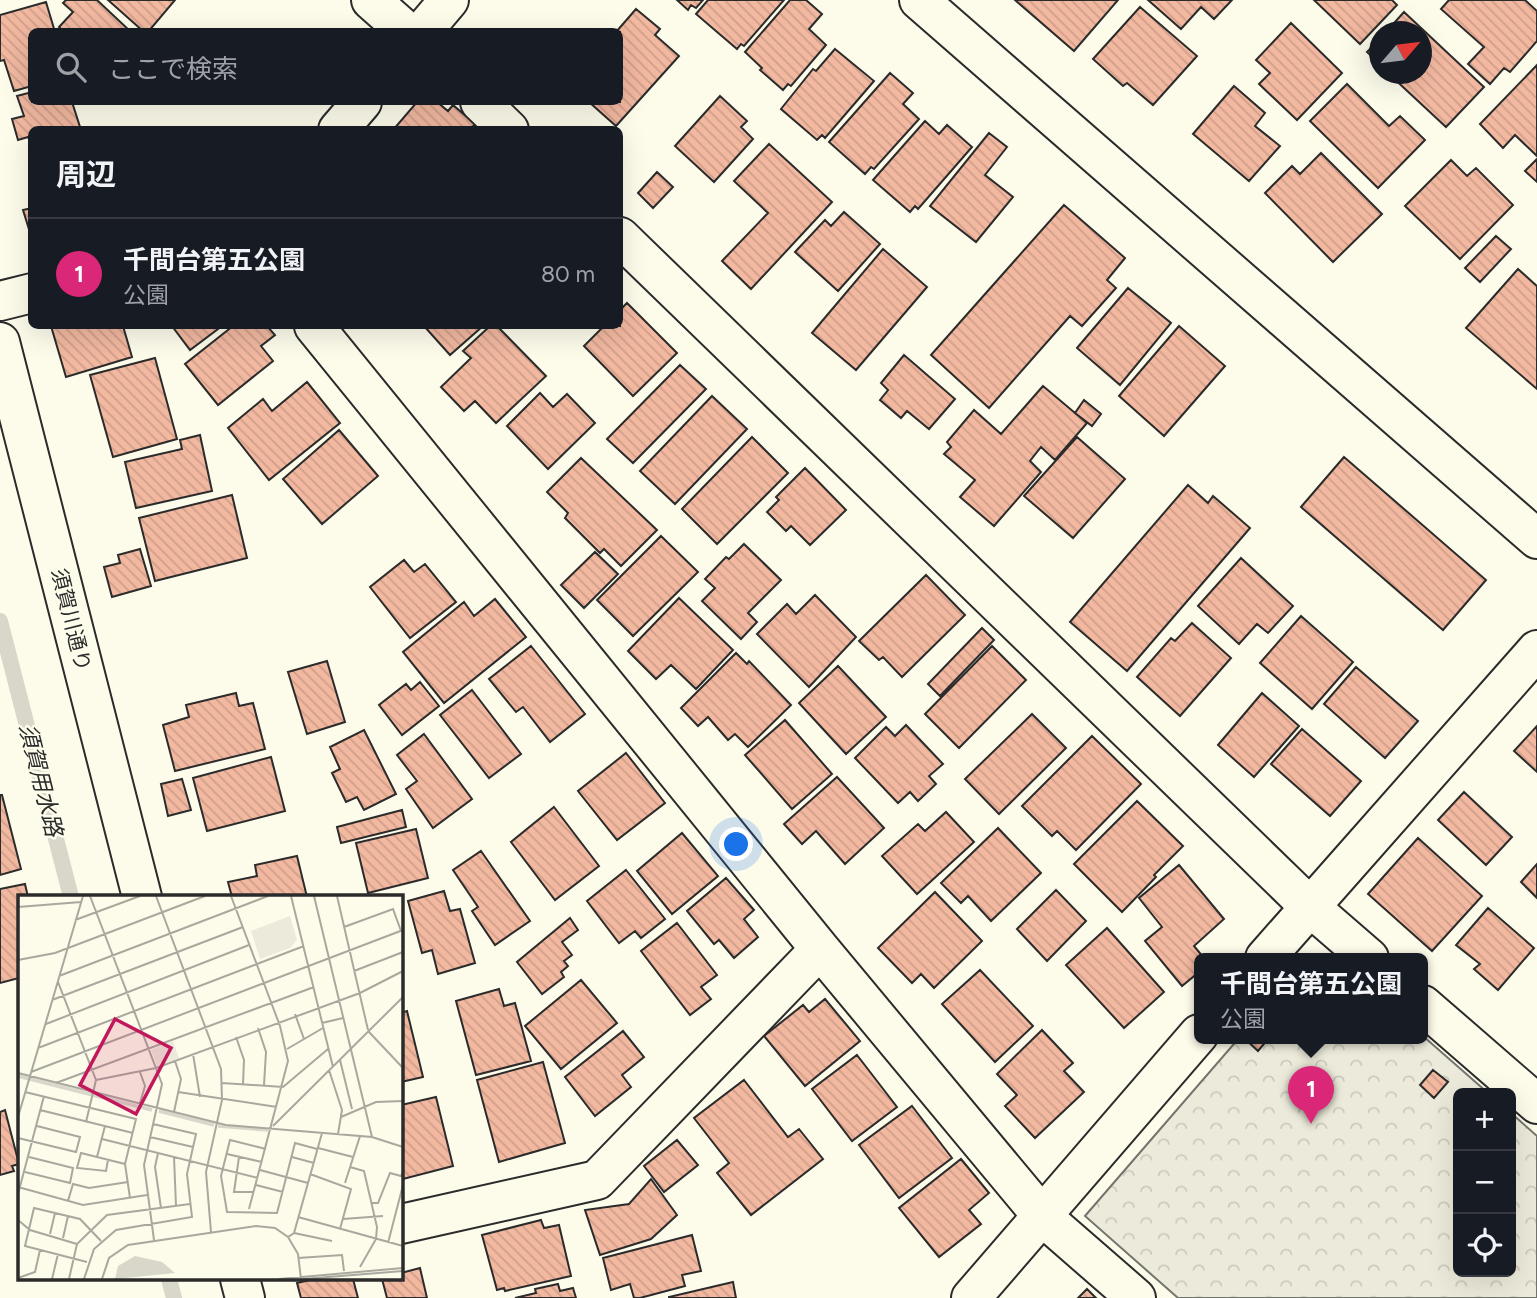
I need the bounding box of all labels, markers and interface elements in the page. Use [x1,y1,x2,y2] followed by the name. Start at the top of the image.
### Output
[1369,21,1432,84] north arrow
[28,28,623,105] search box
[52,48,90,86] icon: search
[108,53,238,85] text: ここで検索
[56,156,116,193] text: 周辺
[123,244,305,276] text: 千間台第五公園
[74,260,84,288] text: 1
[541,260,595,288] text: 80 m
[123,281,169,309] text: 公園
[47,566,96,674] street label: 須賀川通り
[14,721,69,841] water label: 須賀用水路
[719,827,753,861] your location
[18,895,402,1280] inset map
[1194,953,1428,1044] popup
[1220,968,1402,1000] text: 千間台第五公園
[1220,1005,1266,1033] text: 公園
[1288,1066,1334,1124] pin: 1
[1453,1088,1516,1277] map controls
[1453,1088,1516,1151] button: +
[1453,1151,1516,1214] button: −
[1453,1214,1516,1277] button: locate

